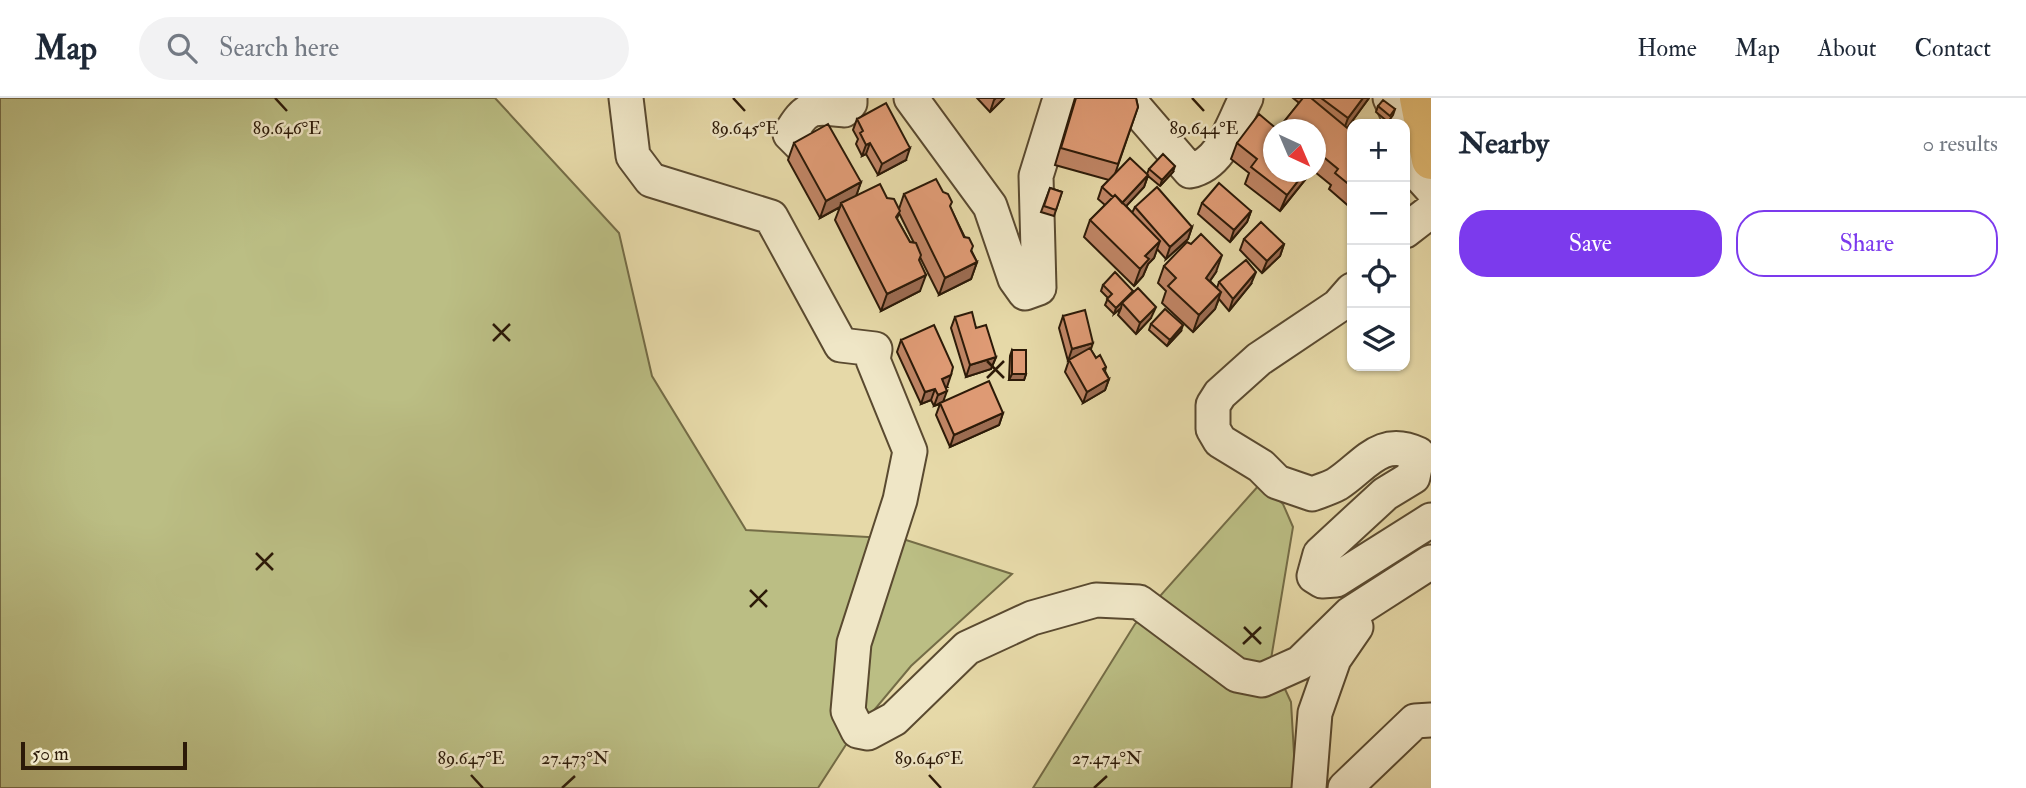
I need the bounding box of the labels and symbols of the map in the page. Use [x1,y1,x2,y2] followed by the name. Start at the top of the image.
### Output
[253,117,321,140] text: 89.646°E
[711,117,779,140] text: 89.645°E
[1170,117,1239,140] text: 89.644°E
[1263,119,1326,182] north arrow
[21,739,187,771] scale bar
[437,747,505,770] text: 89.647°E
[541,747,609,770] text: 27.473°N
[895,747,963,770] text: 89.646°E
[1072,747,1142,770] text: 27.474°N

